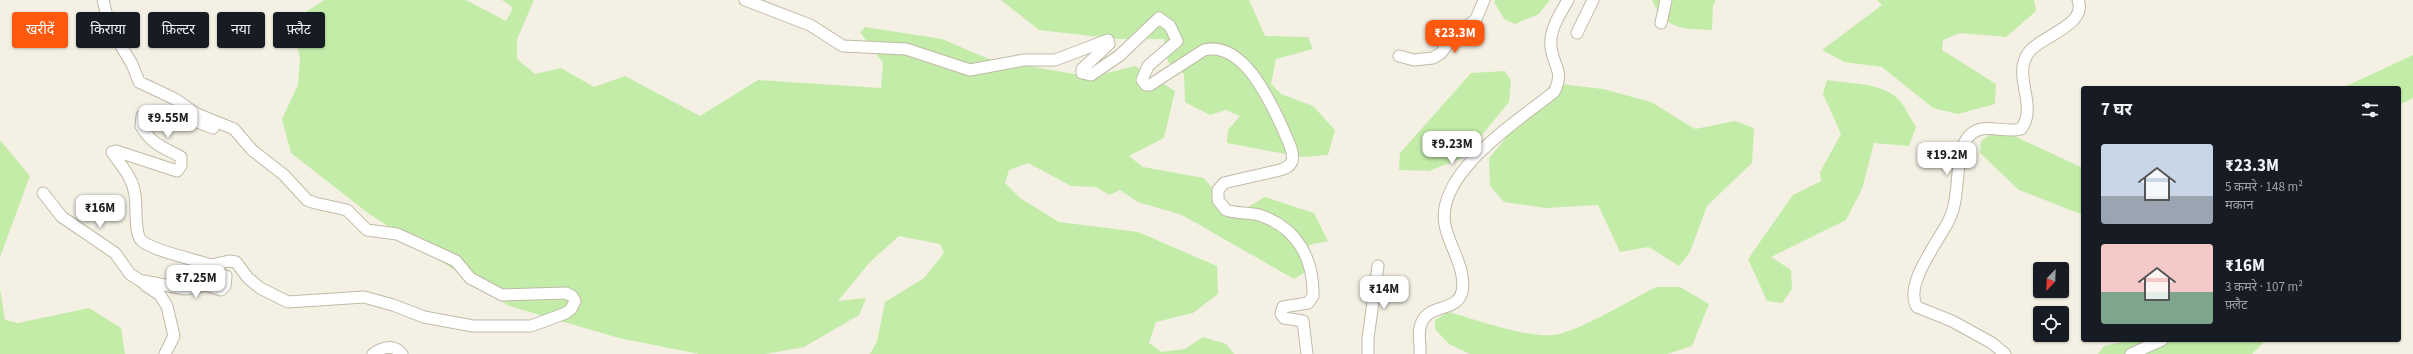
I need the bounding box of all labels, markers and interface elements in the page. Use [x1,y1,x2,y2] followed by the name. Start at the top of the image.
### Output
[12,12,68,48] chip: खरीदें
[76,12,140,48] chip: किराया
[148,12,209,48] chip: फ़िल्टर
[217,12,265,48] chip: नया
[273,12,325,48] chip: फ़्लैट
[1422,20,1488,54] pin: ₹23.3M
[1434,24,1476,42] text: ₹23.3M
[2101,98,2132,122] text: 7 घर
[2359,99,2381,121] icon: filters
[135,105,201,139] pin: ₹9.55M
[147,109,189,127] text: ₹9.55M
[1419,131,1485,165] pin: ₹9.23M
[1431,135,1473,153] text: ₹9.23M
[1914,142,1980,176] pin: ₹19.2M
[1926,146,1968,164] text: ₹19.2M
[2225,154,2279,178] text: ₹23.3M
[2133,160,2181,208] icon: home
[2225,178,2303,196] text: 5 कमरे · 148 m²
[76,195,124,229] pin: ₹16M
[2225,196,2253,214] text: मकान
[85,199,115,217] text: ₹16M
[2225,254,2265,278] text: ₹16M
[2133,260,2181,308] icon: home
[2033,262,2069,298] north arrow
[2033,262,2069,342] map controls
[163,265,229,299] pin: ₹7.25M
[175,269,217,287] text: ₹7.25M
[1360,276,1408,310] pin: ₹14M
[2225,278,2303,296] text: 3 कमरे · 107 m²
[1369,280,1399,298] text: ₹14M
[2225,296,2248,314] text: फ़्लैट
[2033,306,2069,342] button: locate

